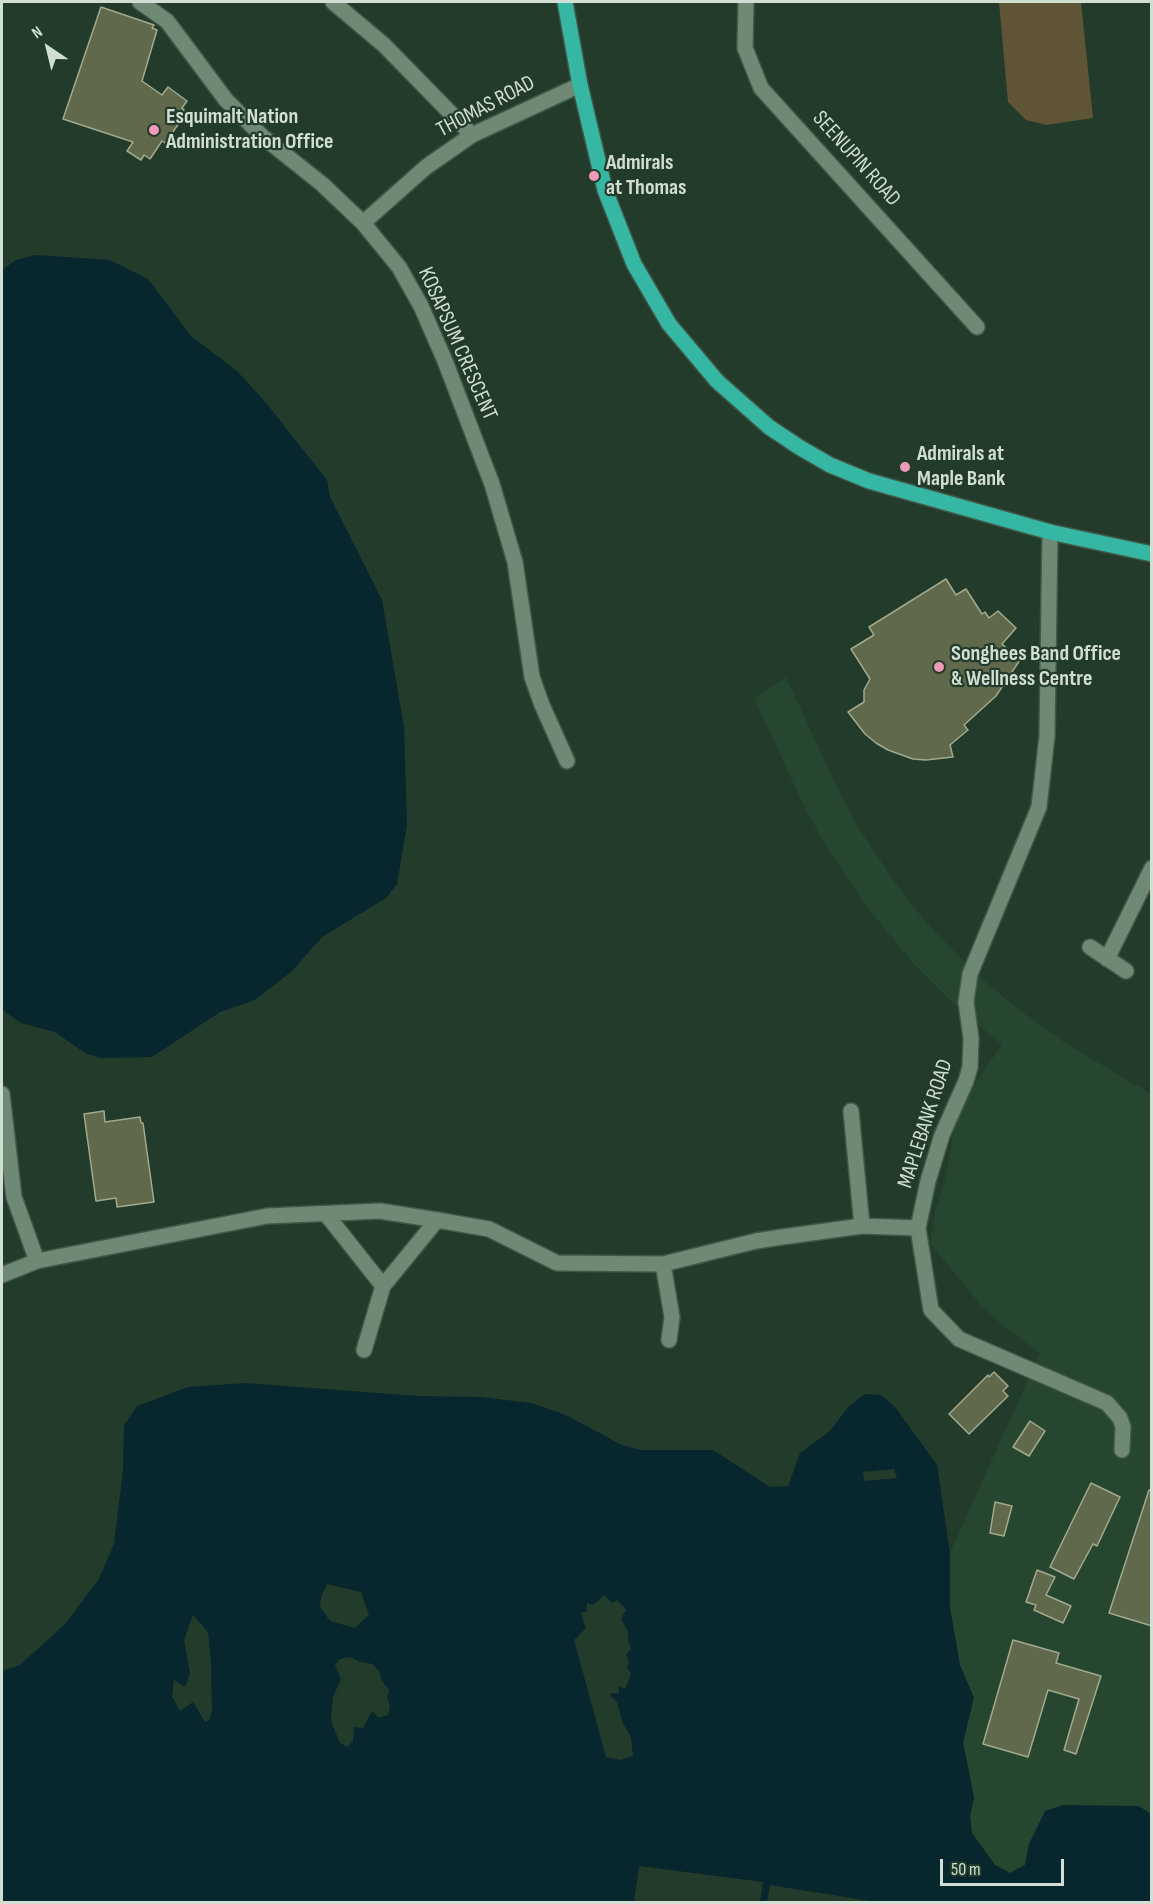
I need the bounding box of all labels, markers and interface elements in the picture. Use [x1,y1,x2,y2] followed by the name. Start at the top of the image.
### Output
[18,18,78,78] north arrow
[28,23,46,43] text: N
[432,70,540,144] street label: THOMAS ROAD
[166,104,334,156] place label: Esquimalt Nation Administration Office
[806,106,906,212] street label: SEENUPIN ROAD
[147,123,161,137] marker: Esquimalt Nation Administration Office
[606,150,687,202] place label: Admirals at Thomas
[587,169,601,183] marker: Admirals at Thomas
[411,263,503,425] street label: KOSAPSUM CRESCENT
[917,441,1005,493] place label: Admirals at Maple Bank
[898,460,912,474] marker: Admirals at Maple Bank
[951,641,1121,692] place label: Songhees Band Office & Wellness Centre
[932,660,946,674] marker: Songhees Band Office & Wellness Centre
[893,1056,959,1192] street label: MAPLEBANK ROAD
[943,1847,1068,1885] scale bar
[951,1859,981,1880] text: 50 m

